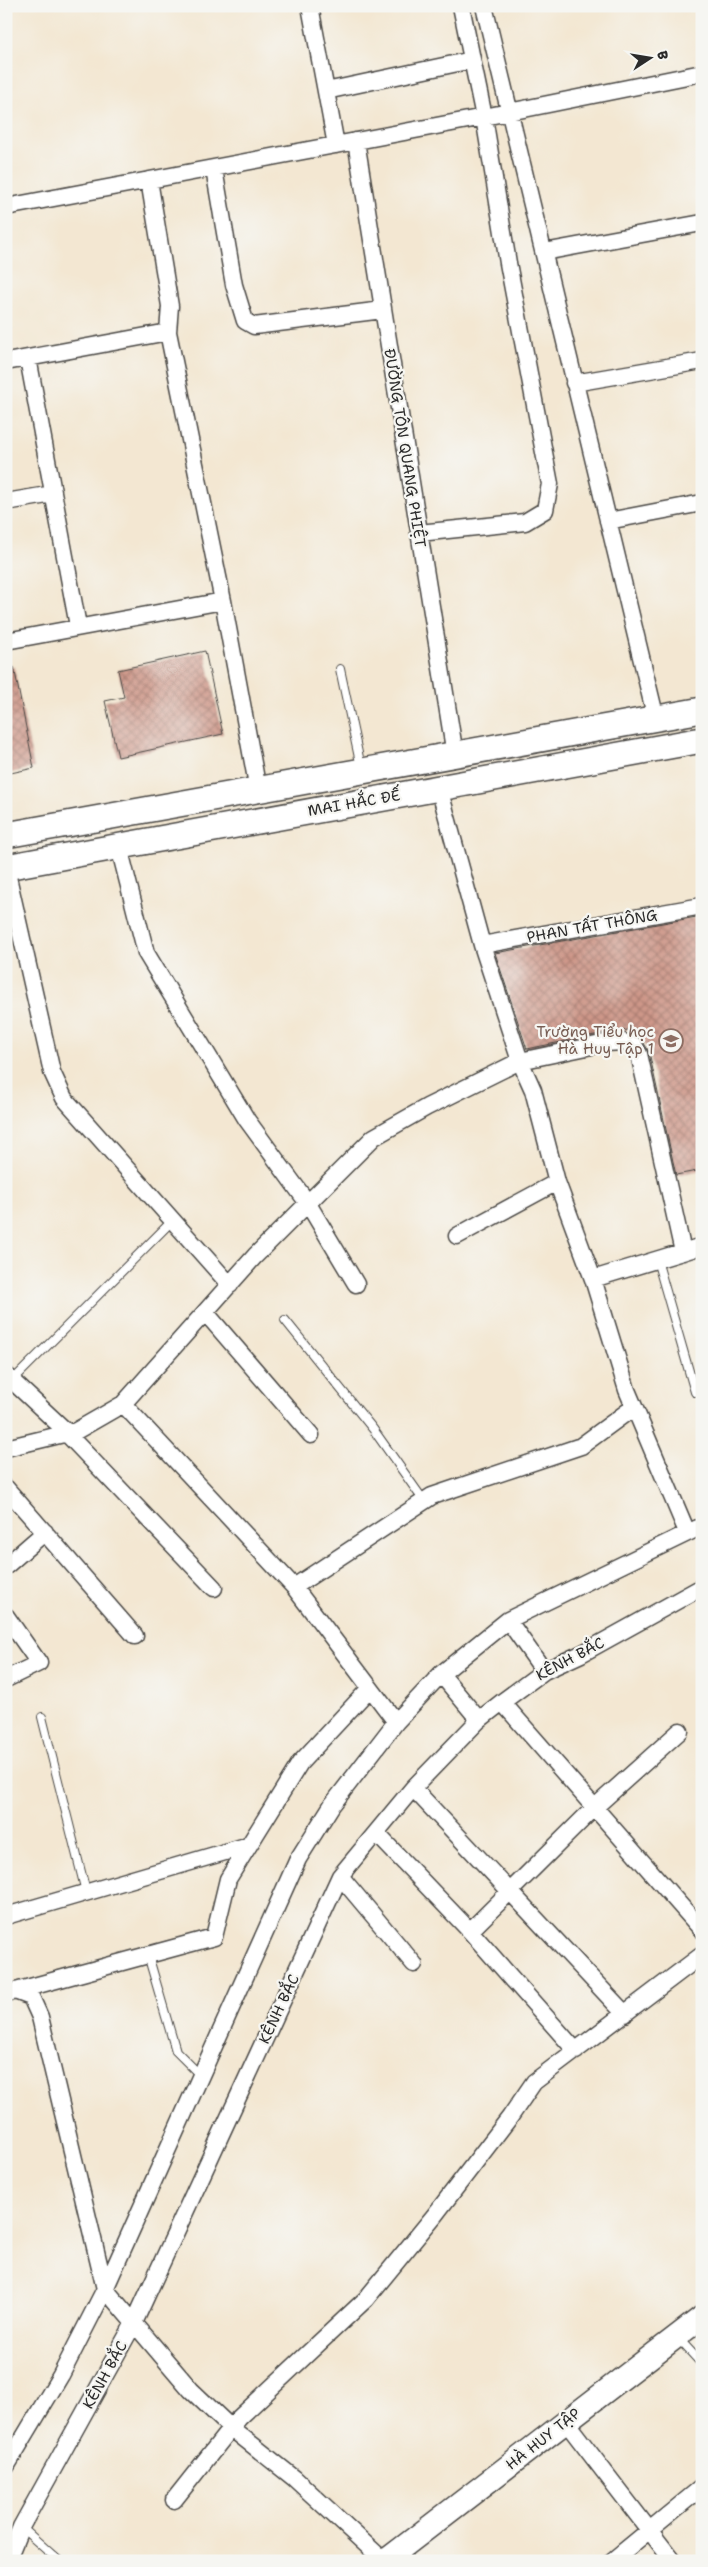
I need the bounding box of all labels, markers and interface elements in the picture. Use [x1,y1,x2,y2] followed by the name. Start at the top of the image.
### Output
[626,32,676,82] north arrow
[653,49,672,62] text: B
[379,347,432,549] street label: ĐƯỜNG TÔN QUANG PHIỆT
[306,782,403,821] street label: MAI HẮC ĐẾ
[525,902,659,947] street label: PHAN TẤT THÔNG
[536,1022,654,1059] place label: Trường Tiểu học Hà Huy Tập 1
[658,1028,684,1054] school or university icon: Trường Tiểu học Hà Huy Tập 1
[531,1630,608,1685] street label: KÊNH BẮC
[251,1970,304,2047] street label: KÊNH BẮC
[76,2336,132,2412] street label: KÊNH BẮC
[501,2403,585,2474] street label: HÀ HUY TẬP

